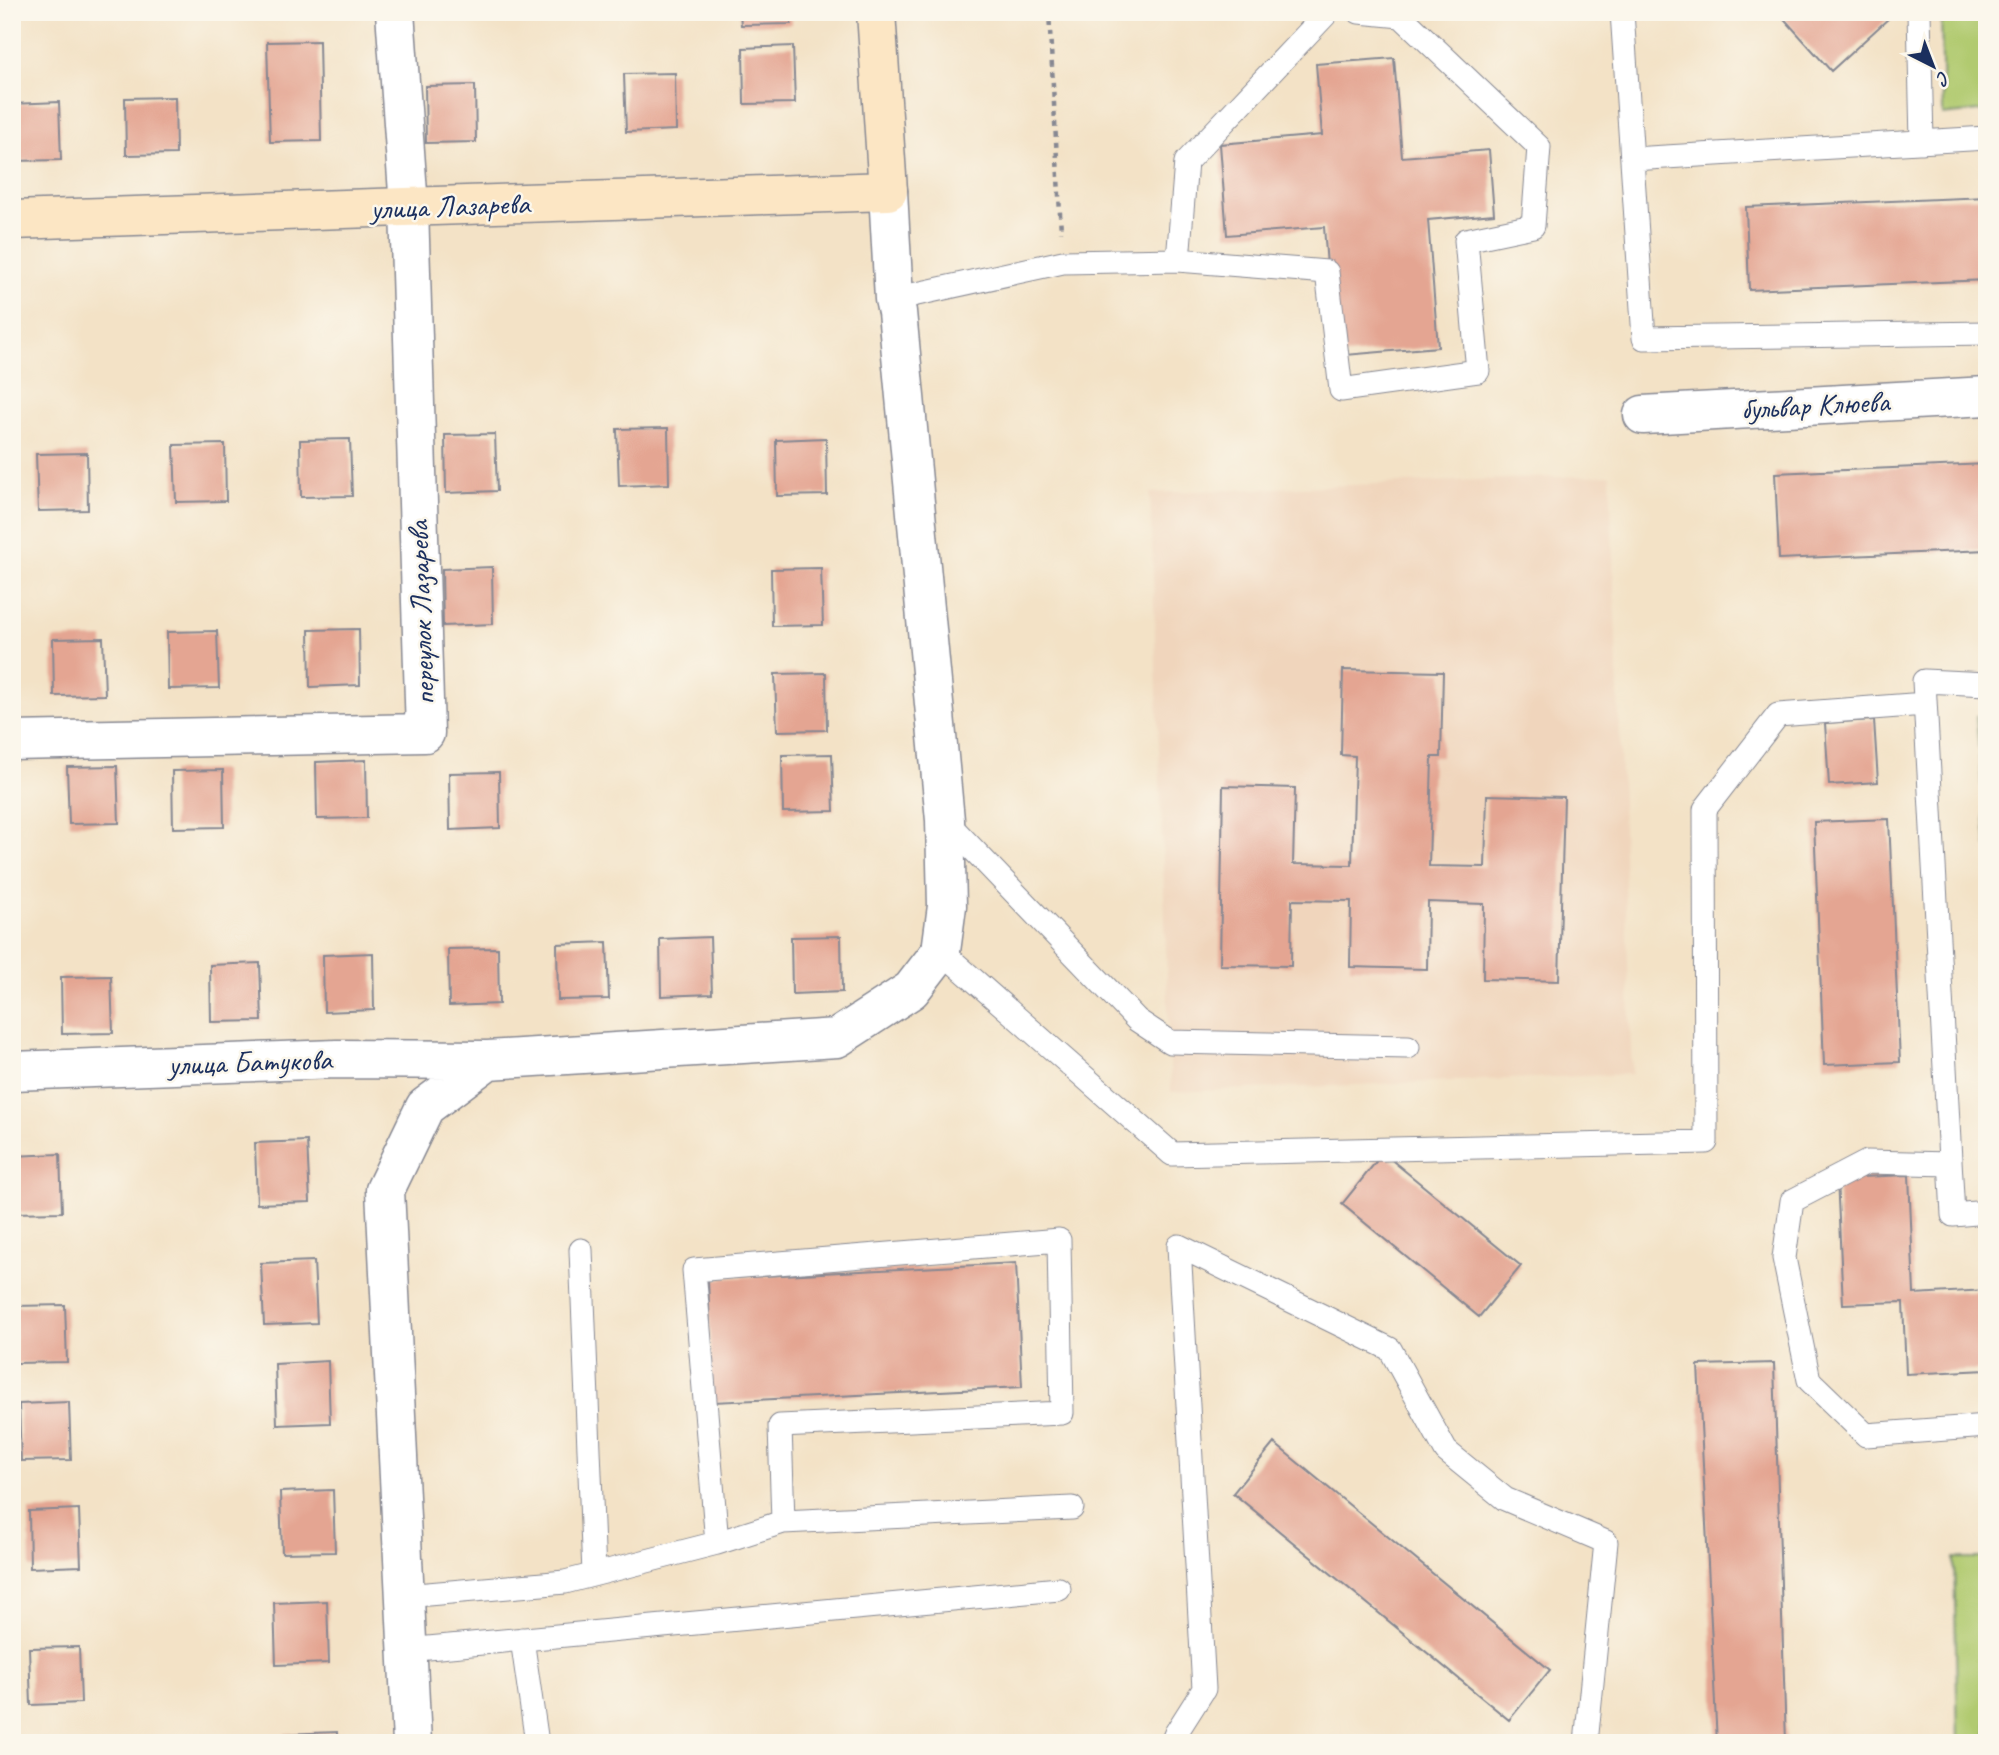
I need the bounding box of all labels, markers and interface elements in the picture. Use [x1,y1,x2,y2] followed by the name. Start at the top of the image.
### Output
[1898,32,1968,102] north arrow
[1930,66,1955,92] text: С
[368,184,532,228] street label: улица Лазарева
[1740,382,1892,428] street label: бульвар Клюева
[399,518,443,706] street label: переулок Лазарева
[166,1040,334,1084] street label: улица Батукова

